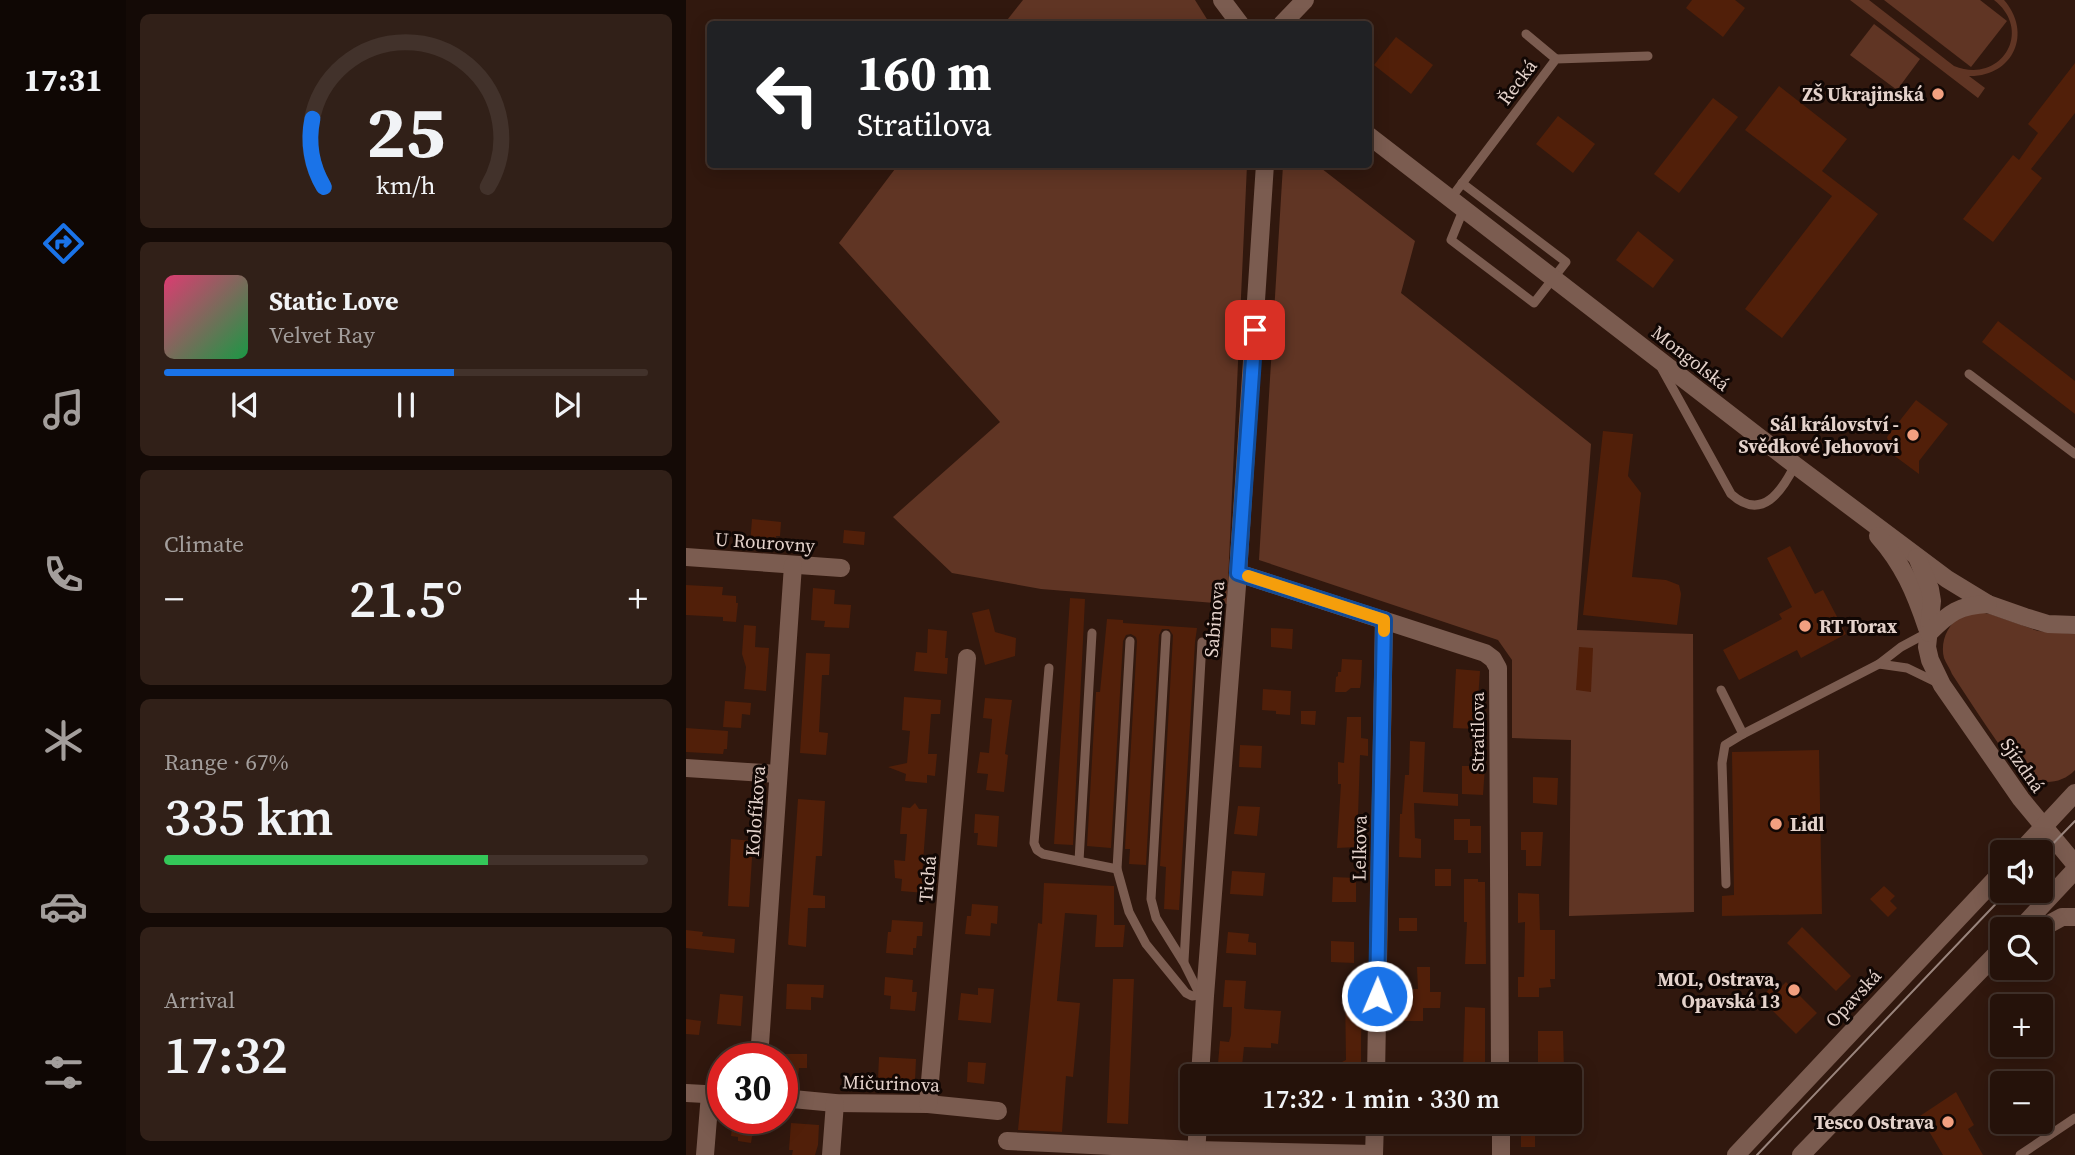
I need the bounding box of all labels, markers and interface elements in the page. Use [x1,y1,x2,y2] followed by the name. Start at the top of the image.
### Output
[857,39,992,106] text: 160 m
[742,49,833,140] icon: left
[1491,54,1543,110] street label: Řecká
[24,58,102,102] text: 17:31
[1802,81,1925,107] place label: ZŠ Ukrajinská
[367,82,445,181] text: 25
[1930,86,1946,102] marker: ZŠ Ukrajinská
[857,103,992,147] text: Stratilova
[376,168,436,202] text: km/h
[39,219,88,268] icon: directions
[269,283,398,319] text: Static Love
[1225,300,1285,360] pin
[1236,311,1274,349] icon: arrive
[269,319,375,351] text: Velvet Ray
[1647,319,1736,397] street label: Mongolská
[39,385,88,434] icon: music
[226,386,264,424] icon: previous
[387,386,425,424] icon: pause
[548,386,586,424] icon: next
[1738,411,1899,459] place label: Sál království - Svědkové Jehovovi
[1905,427,1921,443] marker: Sál království - Svědkové Jehovovi
[714,526,816,558] street label: U Rourovny
[164,528,244,560] text: Climate
[39,550,88,599] icon: phone
[349,563,463,634] text: 21.5°
[164,573,184,625] text: −
[628,573,648,625] text: +
[1198,579,1230,658] street label: Sabinova
[1819,613,1898,639] place label: RT Torax
[1797,618,1813,634] marker: RT Torax
[1464,692,1490,772] street label: Stratilova
[39,716,88,765] icon: climate
[1995,732,2051,798] street label: Sjízdná
[164,746,289,778] text: Range · 67%
[739,764,771,857] street label: Kolofíkova
[164,781,333,852] text: 335 km
[1790,811,1824,837] place label: Lidl
[1345,815,1373,881] street label: Lelkova
[1768,816,1784,832] marker: Lidl
[1990,840,2053,1134] map controls
[1990,840,2053,903] button: sound
[912,854,942,904] street label: Tichá
[39,882,88,931] icon: car
[1990,917,2053,980] button: search
[1340,959,1414,1033] position arrow
[1819,963,1887,1033] street label: Opavská
[1657,966,1780,1014] place label: MOL, Ostrava, Opavská 13
[1786,982,1802,998] marker: MOL, Ostrava, Opavská 13
[164,984,235,1016] text: Arrival
[1990,994,2053,1057] button: +
[164,1019,288,1090] text: 17:32
[707,1043,798,1134] speed limit sign: 30
[39,1048,88,1097] icon: filters
[842,1068,941,1098] street label: Mičurinova
[1990,1071,2053,1134] button: −
[1262,1081,1500,1117] text: 17:32 · 1 min · 330 m
[1814,1109,1935,1135] place label: Tesco Ostrava
[1940,1114,1956,1130] marker: Tesco Ostrava

